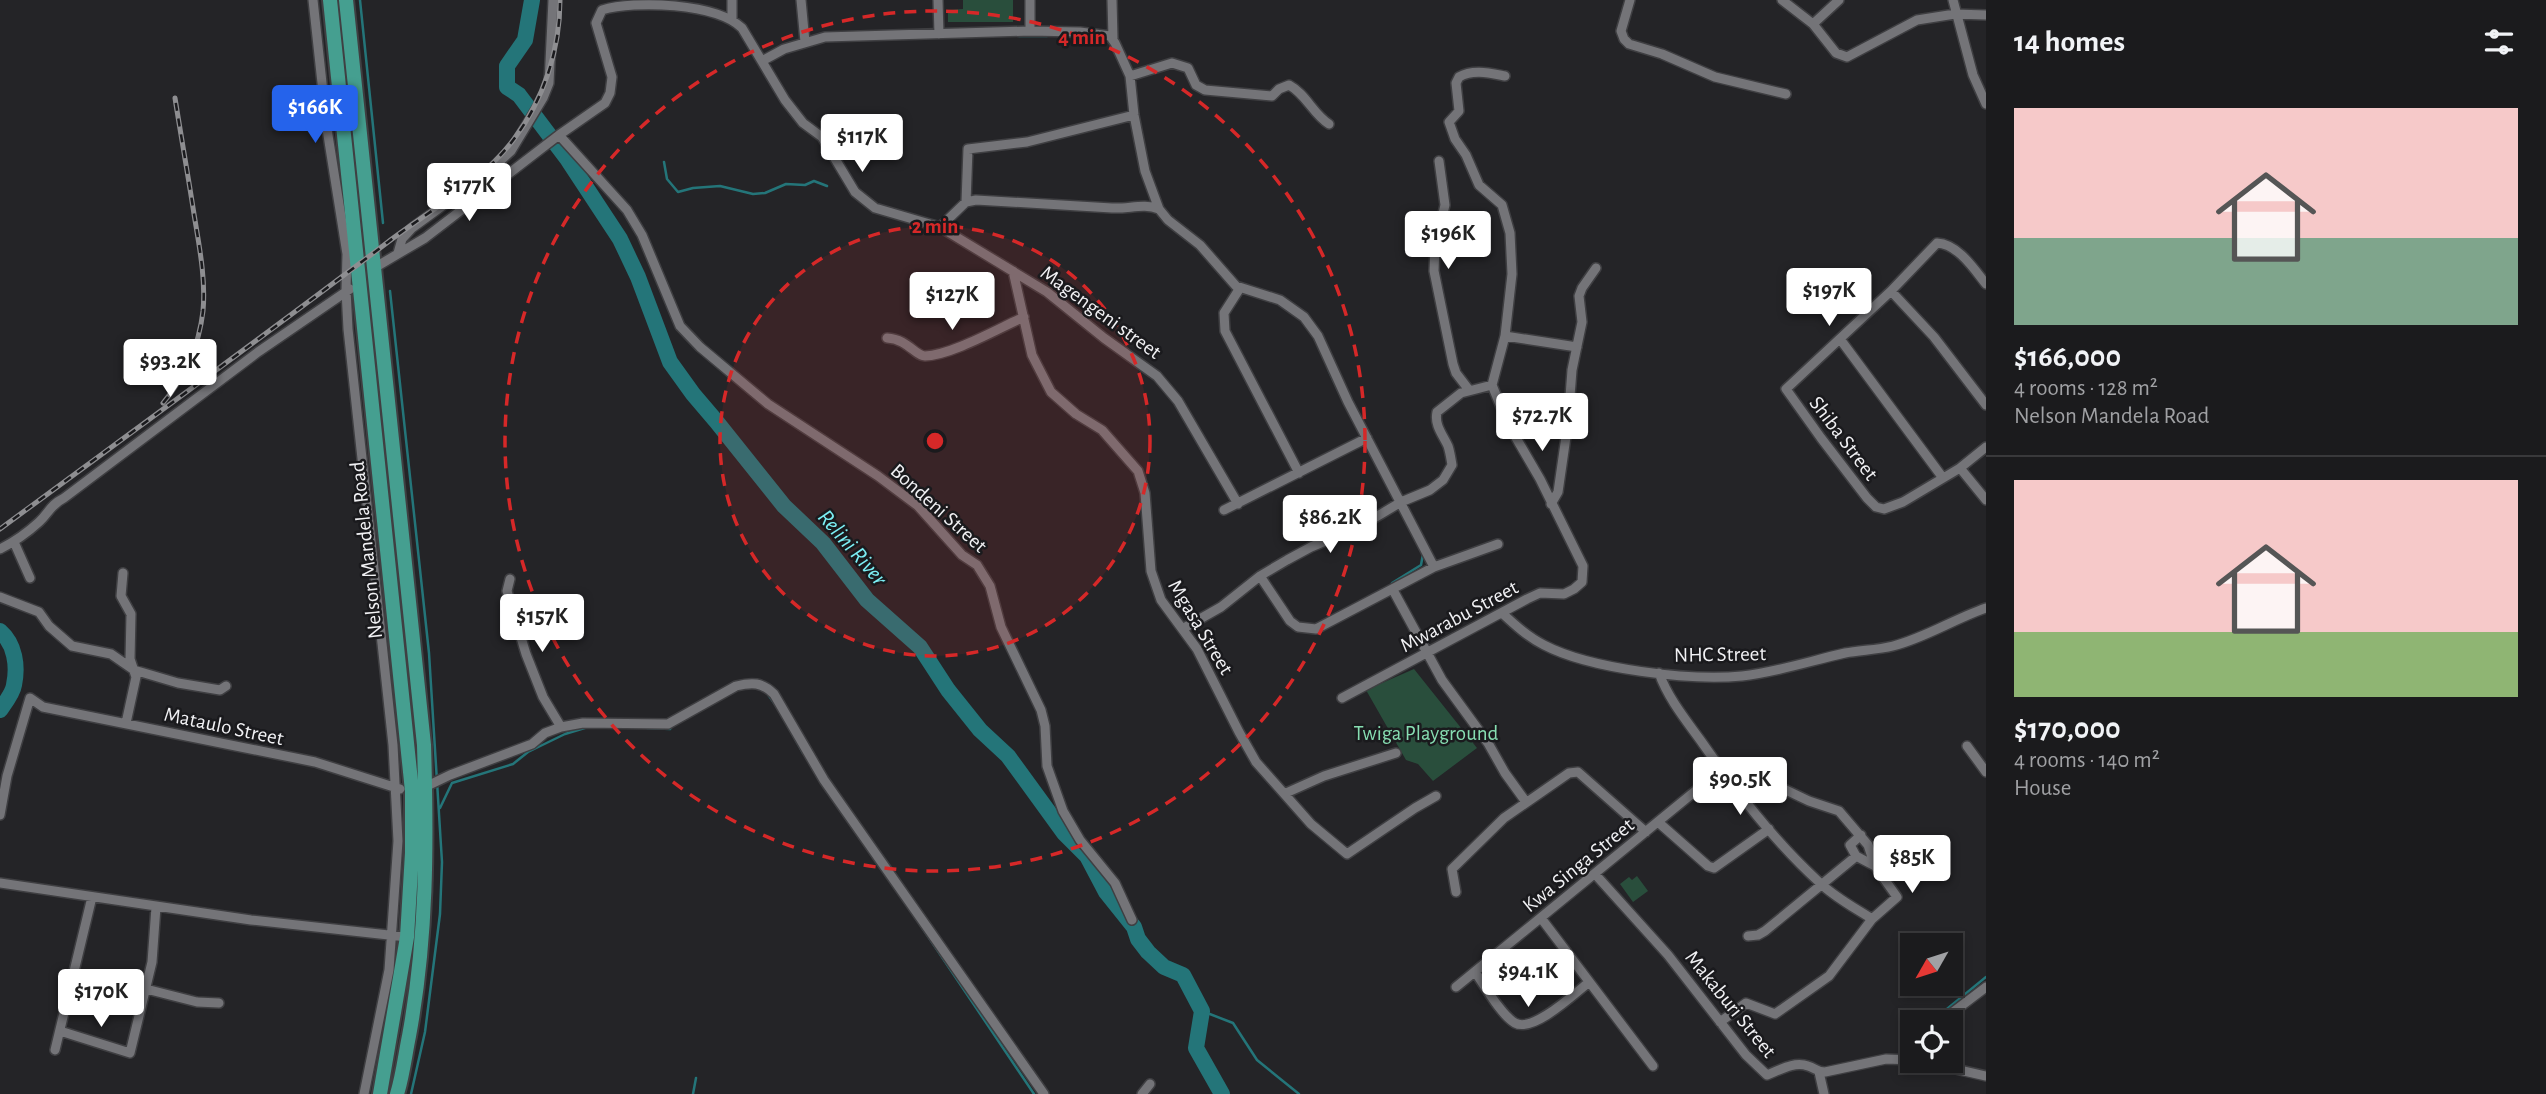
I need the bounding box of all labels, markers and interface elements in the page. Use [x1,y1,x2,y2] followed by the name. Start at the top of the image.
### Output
[2480,23,2518,61] icon: filters
[1058,27,1106,48] text: 4 min
[2014,27,2125,57] text: 14 homes
[266,86,364,145] pin: $166K
[288,96,342,119] text: $166K
[813,114,911,174] pin: $117K
[837,125,887,148] text: $117K
[2203,154,2329,280] icon: home
[420,164,518,223] pin: $177K
[443,174,495,197] text: $177K
[1399,212,1497,271] pin: $196K
[912,216,958,237] text: 2 min
[1421,222,1475,245] text: $196K
[1037,262,1165,363] street label: Magengeni street
[1780,268,1878,328] pin: $197K
[903,272,1001,332] pin: $127K
[1802,279,1856,302] text: $197K
[926,283,978,306] text: $127K
[113,340,227,399] pin: $93.2K
[2014,342,2121,372] text: $166,000
[140,350,200,373] text: $93.2K
[2014,377,2158,400] text: 4 rooms · 128 m²
[1805,392,1882,484] street label: Shiba Street
[1485,393,1599,453] pin: $72.7K
[1512,404,1572,427] text: $72.7K
[2014,405,2209,428] text: Nelson Mandela Road
[923,429,947,453] centre of rings
[347,460,386,640] street label: Nelson Mandela Road
[887,460,991,557] street label: Bondeni Street
[1273,496,1387,555] pin: $86.2K
[813,506,891,591] water label: Relini River
[1299,506,1361,529] text: $86.2K
[2203,526,2329,652] icon: home
[1164,576,1237,679] street label: Mgasa Street
[1397,576,1522,656] street label: Mwarabu Street
[493,594,591,654] pin: $157K
[516,605,568,628] text: $157K
[1674,643,1767,666] street label: NHC Street
[162,704,286,749] street label: Mataulo Street
[2014,714,2121,744] text: $170,000
[1354,723,1499,744] park label: Twiga Playground
[2014,749,2160,772] text: 4 rooms · 140 m²
[1683,758,1797,817] pin: $90.5K
[1709,768,1771,791] text: $90.5K
[2014,777,2071,800] text: House
[1519,814,1638,916] street label: Kwa Singa Street
[1871,836,1953,895] pin: $85K
[1889,846,1935,869] text: $85K
[1900,933,1964,996] north arrow
[1900,933,1963,1073] map controls
[1681,947,1780,1062] street label: Makaburi Street
[1471,950,1585,1009] pin: $94.1K
[1498,960,1558,983] text: $94.1K
[52,970,150,1029] pin: $170K
[74,980,128,1003] text: $170K
[1900,1010,1963,1073] button: locate

